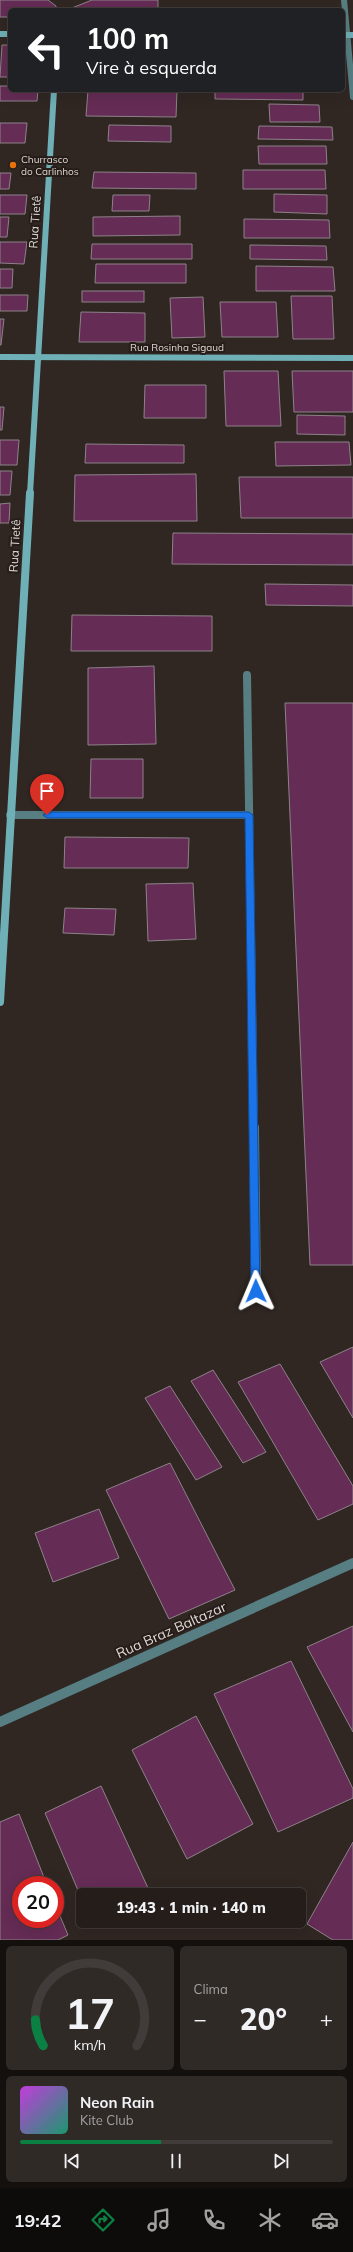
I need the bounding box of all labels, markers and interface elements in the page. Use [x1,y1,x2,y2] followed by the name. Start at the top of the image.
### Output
[86,21,169,56] text: 100 m
[20,24,72,76] icon: left
[86,56,217,79] text: Vire à esquerda
[21,153,79,178] place label: Churrasco do Carlinhos
[8,160,18,170] marker: Churrasco do Carlinhos
[25,195,44,249] street label: Rua Tietê
[130,341,224,354] street label: Rua Rosinha Sigaud
[6,519,23,573] street label: Rua Tietê
[30,774,64,815] pin
[36,780,58,802] icon: arrive
[235,1270,277,1312] position arrow
[113,1597,230,1662] street label: Rua Braz Baltazar
[12,1876,64,1928] speed limit sign: 20
[116,1898,266,1917] text: 19:43 · 1 min · 140 m
[194,1981,228,1997] text: Clima
[65,1987,115,2039] text: 17
[239,2000,287,2038] text: 20°
[194,2005,207,2033] text: −
[320,2005,333,2033] text: +
[74,2036,106,2054] text: km/h
[80,2093,154,2112] text: Neon Rain
[80,2112,134,2128] text: Kite Club
[61,2150,83,2172] icon: previous
[165,2150,187,2172] icon: pause
[270,2150,292,2172] icon: next
[89,2206,117,2234] icon: directions
[145,2206,173,2234] icon: music
[200,2206,228,2234] icon: phone
[256,2206,284,2234] icon: climate
[311,2206,339,2234] icon: car
[14,2209,61,2232] text: 19:42

